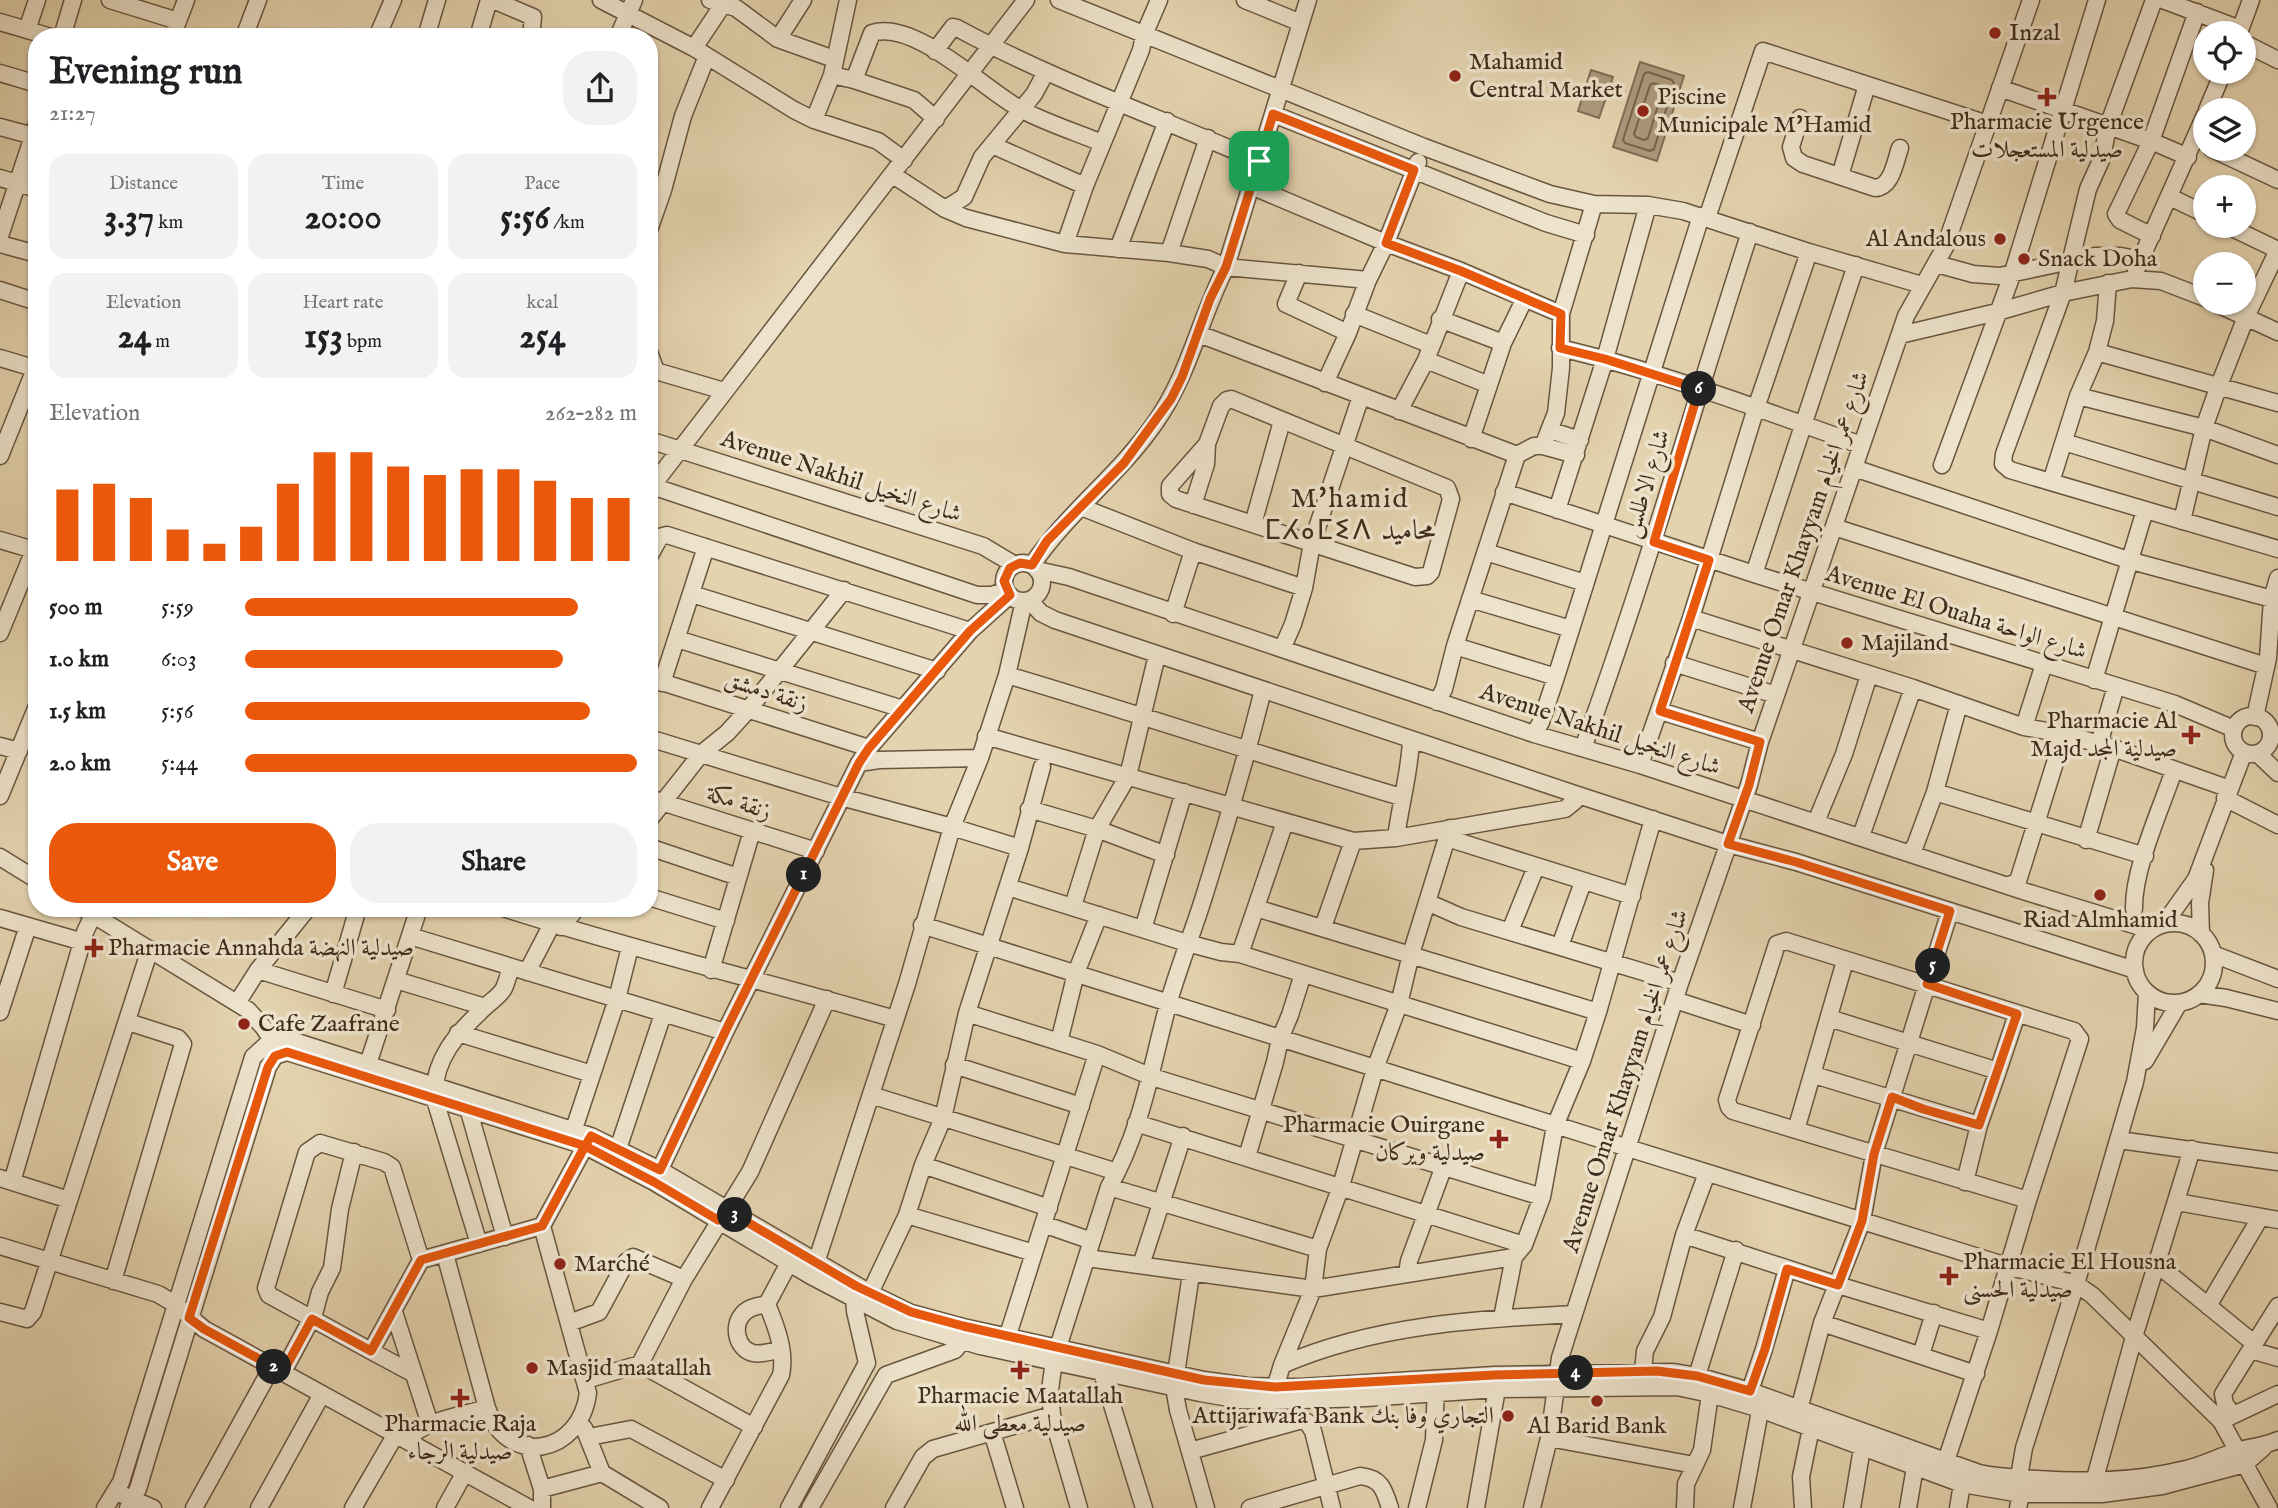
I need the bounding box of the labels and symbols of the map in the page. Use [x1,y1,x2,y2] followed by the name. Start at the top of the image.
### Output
[2009,18,2061,49] place label: Inzal
[1987,25,2003,41] marker: Inzal
[1469,47,1623,106] place label: Mahamid Central Market
[1447,68,1463,84] marker: Mahamid Central Market
[1657,82,1872,141] place label: Piscine Municipale M'Hamid
[2039,89,2055,105] marker: Pharmacie Urgence صيدلية المستعجلات
[1635,103,1651,119] marker: Piscine Municipale M'Hamid
[1950,107,2144,166] place label: Pharmacie Urgence صيدلية المستعجلات
[1229,131,1289,191] pin
[1865,224,1986,255] place label: Al Andalous
[1992,231,2008,247] marker: Al Andalous
[2038,244,2158,275] place label: Snack Doha
[2016,251,2032,267] marker: Snack Doha
[1731,367,1881,719] street label: Avenue Omar Khayyam شارع عمر الخيام
[1682,372,1716,406] pin: 6
[715,423,965,533] street label: Avenue Nakhil شارع النخيل
[1616,426,1681,543] street label: شارع الاطلس
[1264,482,1436,549] district label: M'hamid ⵎⵃⴰⵎⵉⴷ محاميد
[1820,558,2090,670] street label: Avenue El Ouaha شارع الواحة
[1861,628,1949,659] place label: Majiland
[1839,635,1855,651] marker: Majiland
[720,664,812,720] street label: زنقة دمشق
[1474,676,1724,786] street label: Avenue Nakhil شارع النخيل
[2030,706,2177,765] place label: Pharmacie Al Majd صيدلية المجد
[2183,727,2199,743] marker: Pharmacie Al Majd صيدلية المجد
[702,778,775,828] street label: زنقة مكة
[786,858,822,892] pin: 1
[2092,887,2108,903] marker: Riad Almhamid
[1555,905,1700,1259] street label: Avenue Omar Khayyam شارع عمر الخيام
[2022,905,2178,936] place label: Riad Almhamid
[108,933,414,964] place label: Pharmacie Annahda صيدلية النهضة
[86,940,102,956] marker: Pharmacie Annahda صيدلية النهضة
[1916,948,1951,984] pin: 5
[258,1009,400,1040] place label: Cafe Zaafrane
[236,1016,252,1032] marker: Cafe Zaafrane
[1283,1110,1485,1169] place label: Pharmacie Ouirgane صيدلية ويركان
[1491,1131,1507,1147] marker: Pharmacie Ouirgane صيدلية ويركان
[718,1198,752,1232] pin: 3
[1963,1247,2177,1306] place label: Pharmacie El Housna صيدلية الحسنى
[574,1249,650,1280] place label: Marché
[552,1256,568,1272] marker: Marché
[1941,1268,1957,1284] marker: Pharmacie El Housna صيدلية الحسنى
[256,1350,292,1384] pin: 2
[546,1353,712,1384] place label: Masjid maatallah
[1558,1356,1594,1390] pin: 4
[524,1360,540,1376] marker: Masjid maatallah
[1012,1362,1028,1378] marker: Pharmacie Maatallah صيدلية معطى الله
[917,1381,1123,1440] place label: Pharmacie Maatallah صيدلية معطى الله
[452,1390,468,1406] marker: Pharmacie Raja صيدلية الرجاء
[1589,1393,1605,1409] marker: Al Barid Bank
[1191,1401,1494,1434] place label: Attijariwafa Bank التجاري وفا بنك
[1500,1408,1516,1424] marker: Attijariwafa Bank التجاري وفا بنك
[384,1409,537,1468] place label: Pharmacie Raja صيدلية الرجاء
[1526,1411,1667,1442] place label: Al Barid Bank

